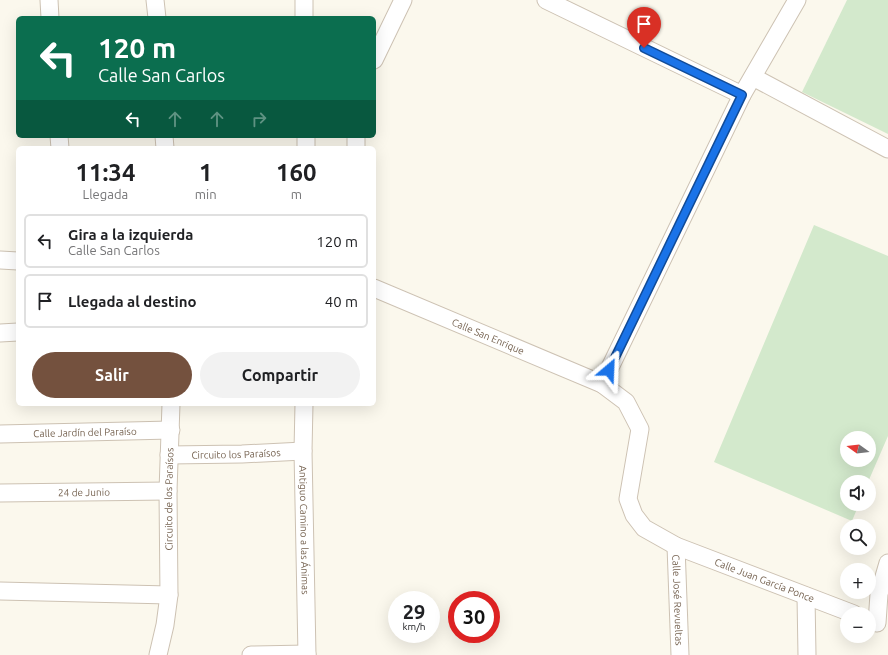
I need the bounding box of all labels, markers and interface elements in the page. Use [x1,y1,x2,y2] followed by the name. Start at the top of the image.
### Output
[627,7.0,661,48] pin
[633,13,655,35] icon: arrive
[32,32,84,84] icon: left
[98,32,176,63] text: 120 m
[98,65,225,85] text: Calle San Carlos
[122,108,144,130] icon: left
[164,108,186,130] icon: ahead
[206,108,228,130] icon: ahead
[248,108,270,130] icon: right
[75,159,135,186] text: 11:34
[199,159,212,186] text: 1
[276,159,317,186] text: 160
[83,187,128,201] text: Llegada
[195,187,217,201] text: min
[291,187,302,201] text: m
[68,226,194,243] text: Gira a la izquierda
[34,230,56,252] icon: left
[316,233,358,250] text: 120 m
[68,243,160,257] text: Calle San Carlos
[34,290,56,312] icon: arrive
[68,293,197,310] text: Llegada al destino
[325,293,358,310] text: 40 m
[450,316,526,356] street label: Calle San Enrique
[588,349,630,391] position arrow
[32,352,192,398] button: Salir
[200,352,360,398] button: Compartir
[33,425,137,439] street label: Calle Jardín del Paraíso
[840,431,876,467] north arrow
[840,431,876,643] map controls
[162,447,175,551] street label: Circuito de los Paraísos
[191,447,281,460] street label: Circuito los Paraísos
[298,465,312,595] street label: Antiguo Camino a las Ánimas
[840,475,876,511] button: sound
[58,486,110,498] street label: 24 de Junio
[840,519,876,555] button: search
[671,554,685,646] street label: Calle José Revueltas
[713,556,816,604] street label: Calle Juan García Ponce
[840,563,876,599] button: +
[448,591,500,643] speed limit sign: 30
[403,600,425,623] text: 29
[840,607,876,643] button: −
[402,621,426,632] text: km/h

